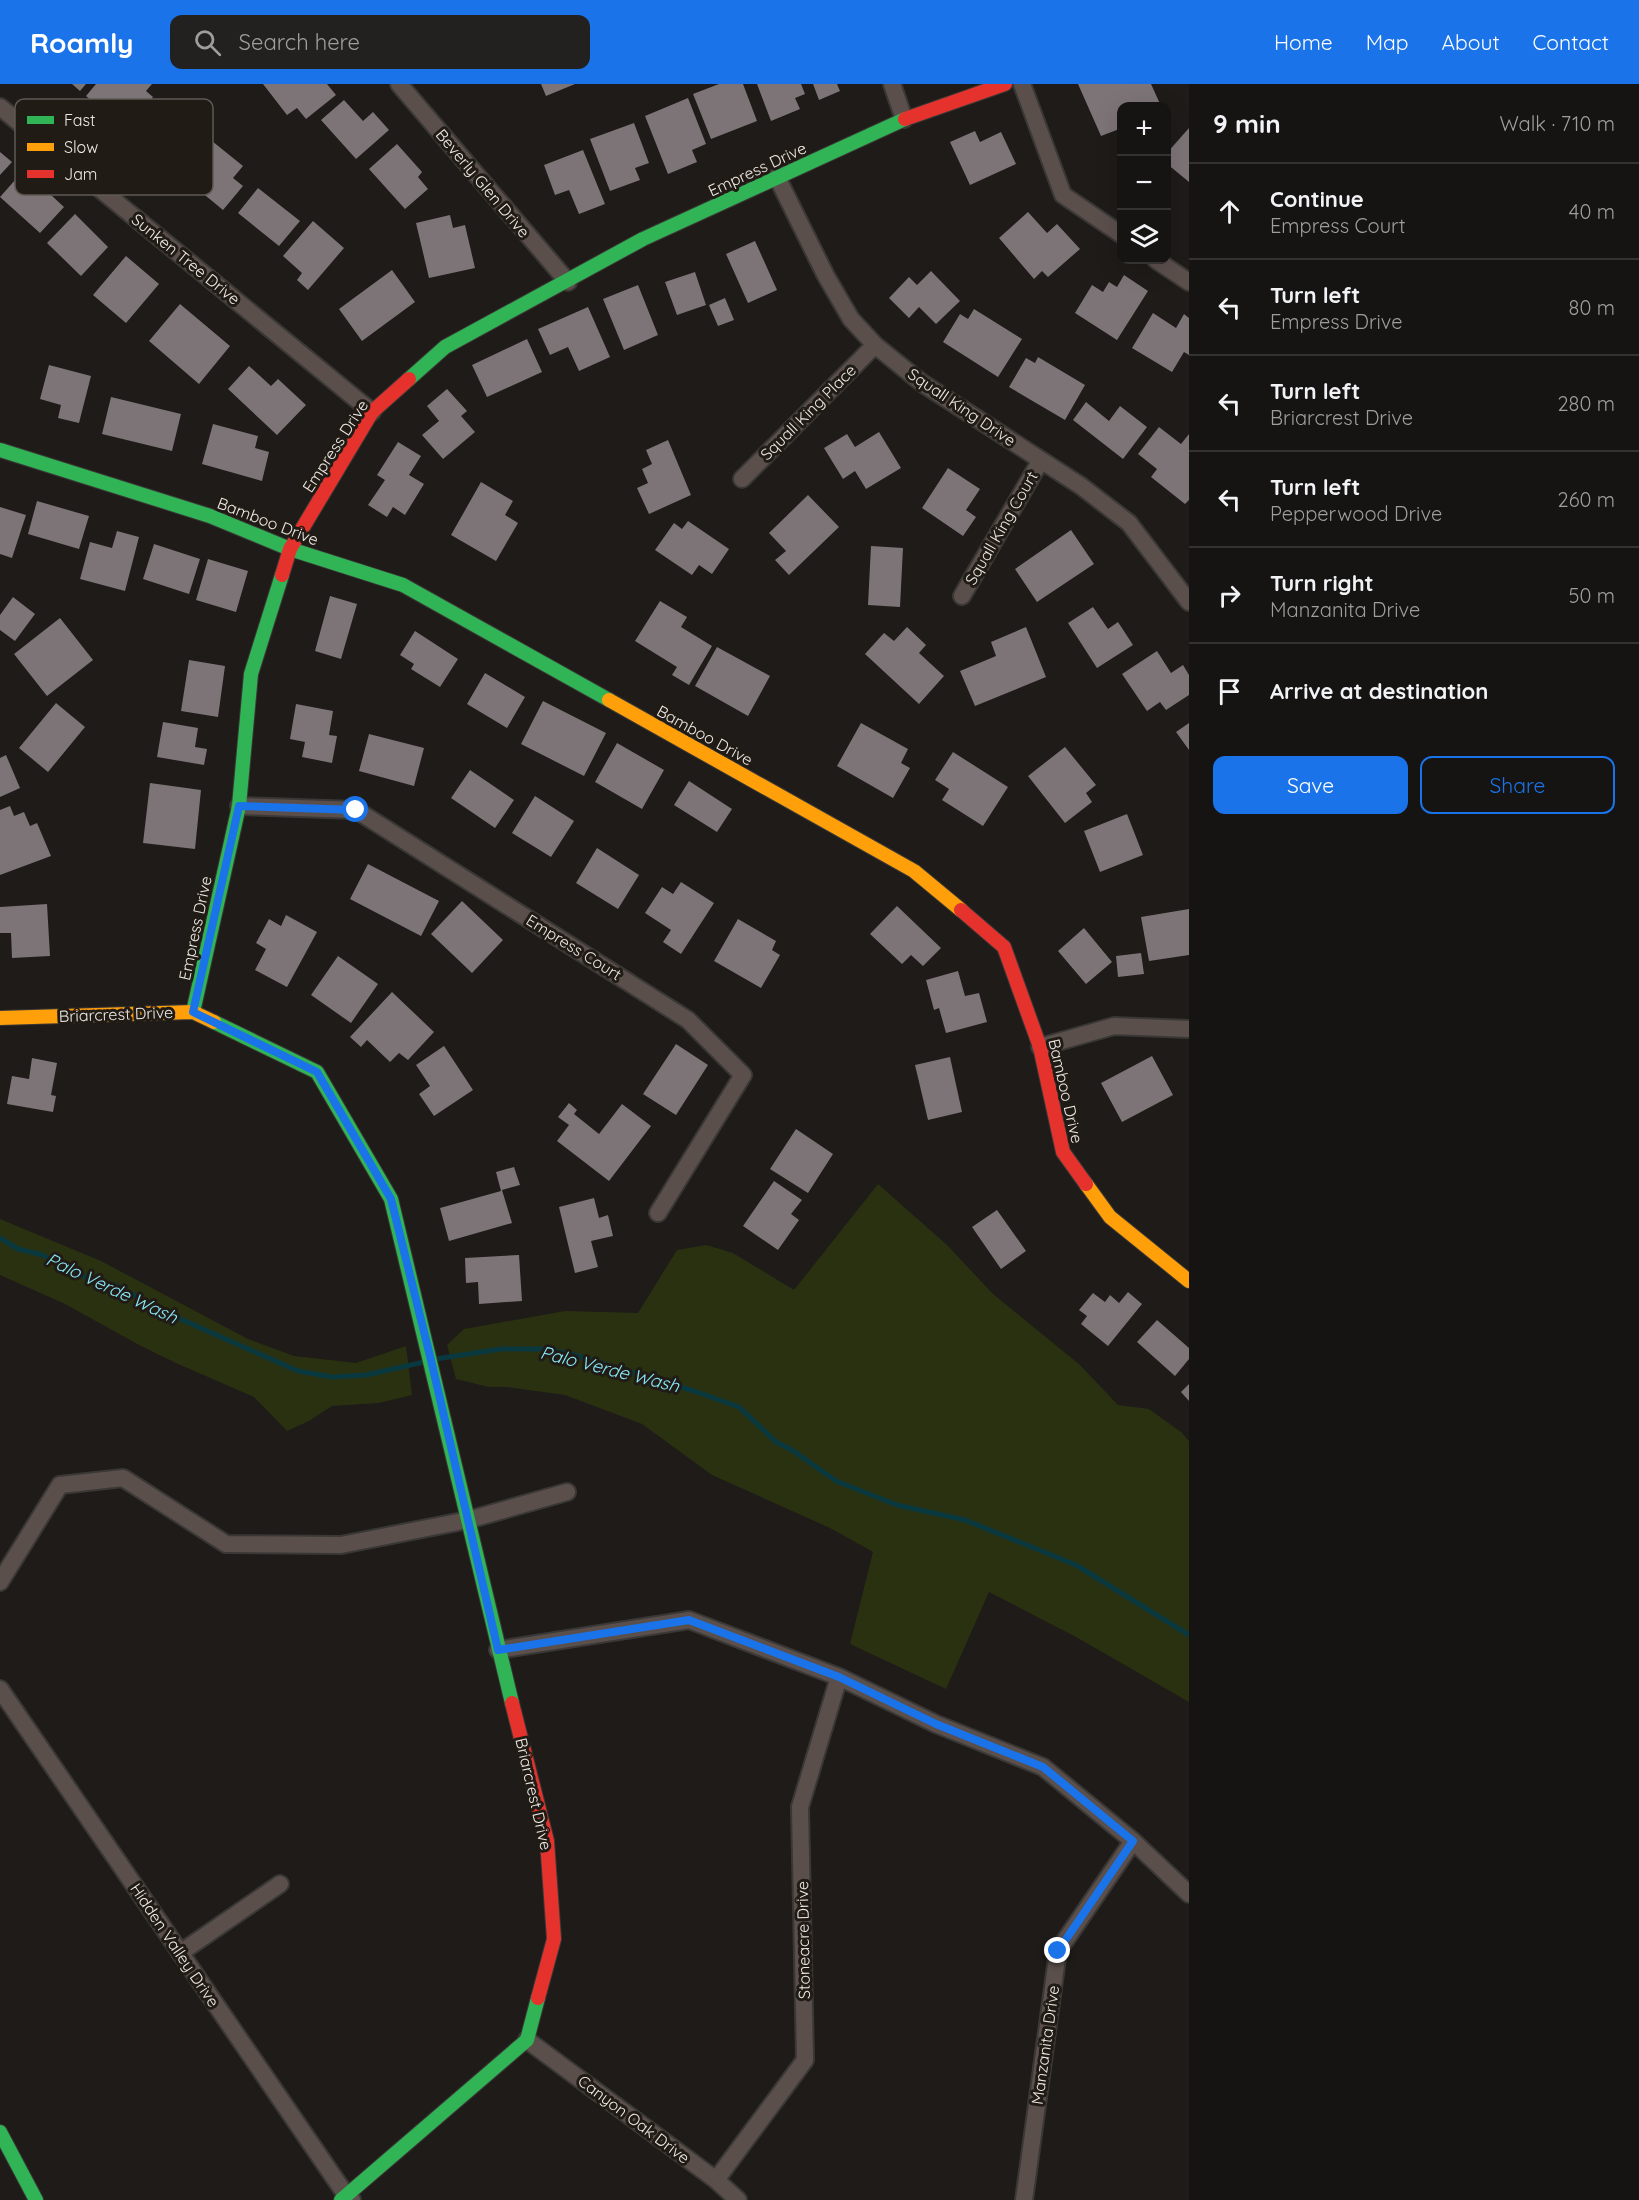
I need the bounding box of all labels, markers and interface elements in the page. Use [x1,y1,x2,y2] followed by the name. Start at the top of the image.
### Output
[170,15,590,69] search box
[30,25,134,60] text: Roamly
[191,26,224,59] icon: search
[239,28,360,56] text: Search here
[1274,29,1333,55] text: Home
[1366,29,1409,55] text: Map
[1442,29,1500,55] text: About
[1533,29,1609,55] text: Contact
[15,99,213,195] legend
[1117,102,1171,264] map controls
[1117,102,1171,156] button: +
[1213,107,1281,140] text: 9 min
[64,110,95,130] text: Fast
[1499,111,1615,136] text: Walk · 710 m
[432,125,534,241] street label: Beverly Glen Drive
[64,137,98,157] text: Slow
[705,138,809,200] street label: Empress Drive
[1117,156,1171,210] button: −
[64,164,97,184] text: Jam
[1270,185,1364,213] text: Continue
[1213,195,1246,228] icon: ahead
[1569,199,1615,224] text: 40 m
[128,209,244,309] street label: Sunken Tree Drive
[1117,210,1171,264] button: layers
[1270,213,1406,238] text: Empress Court
[1270,281,1360,309] text: Turn left
[1213,291,1246,324] icon: left
[1569,295,1615,320] text: 80 m
[1270,309,1403,334] text: Empress Drive
[756,360,860,464] street label: Squall King Place
[904,364,1020,450] street label: Squall King Drive
[1270,377,1360,405] text: Turn left
[1213,387,1246,420] icon: left
[1558,391,1615,416] text: 280 m
[298,396,372,496] street label: Empress Drive
[1270,405,1413,430] text: Briarcrest Drive
[960,468,1042,588] street label: Squall King Court
[1270,473,1360,501] text: Turn left
[1213,483,1246,516] icon: left
[1558,487,1615,512] text: 260 m
[215,493,321,549] street label: Bamboo Drive
[1270,501,1442,526] text: Pepperwood Drive
[1270,569,1374,597] text: Turn right
[1213,579,1246,612] icon: right
[1569,583,1615,608] text: 50 m
[1270,597,1420,622] text: Manzanita Drive
[1213,675,1246,708] icon: arrive
[1270,677,1488,705] text: Arrive at destination
[654,700,756,770] street label: Bamboo Drive
[1213,756,1408,814] button: Save
[1420,756,1615,814] button: Share
[342,796,368,822] route start
[174,874,216,982] street label: Empress Drive
[523,910,625,984] street label: Empress Court
[58,1002,174,1026] street label: Briarcrest Drive
[1044,1037,1088,1145] street label: Bamboo Drive
[43,1247,182,1329] water label: Palo Verde Wash
[538,1341,683,1398] water label: Palo Verde Wash
[511,1736,557,1852] street label: Briarcrest Drive
[126,1879,224,2011] street label: Hidden Valley Drive
[792,1881,814,1999] street label: Stoneacre Drive
[1044,1937,1070,1963] route end
[1027,1984,1063,2106] street label: Manzanita Drive
[574,2070,694,2168] street label: Canyon Oak Drive

